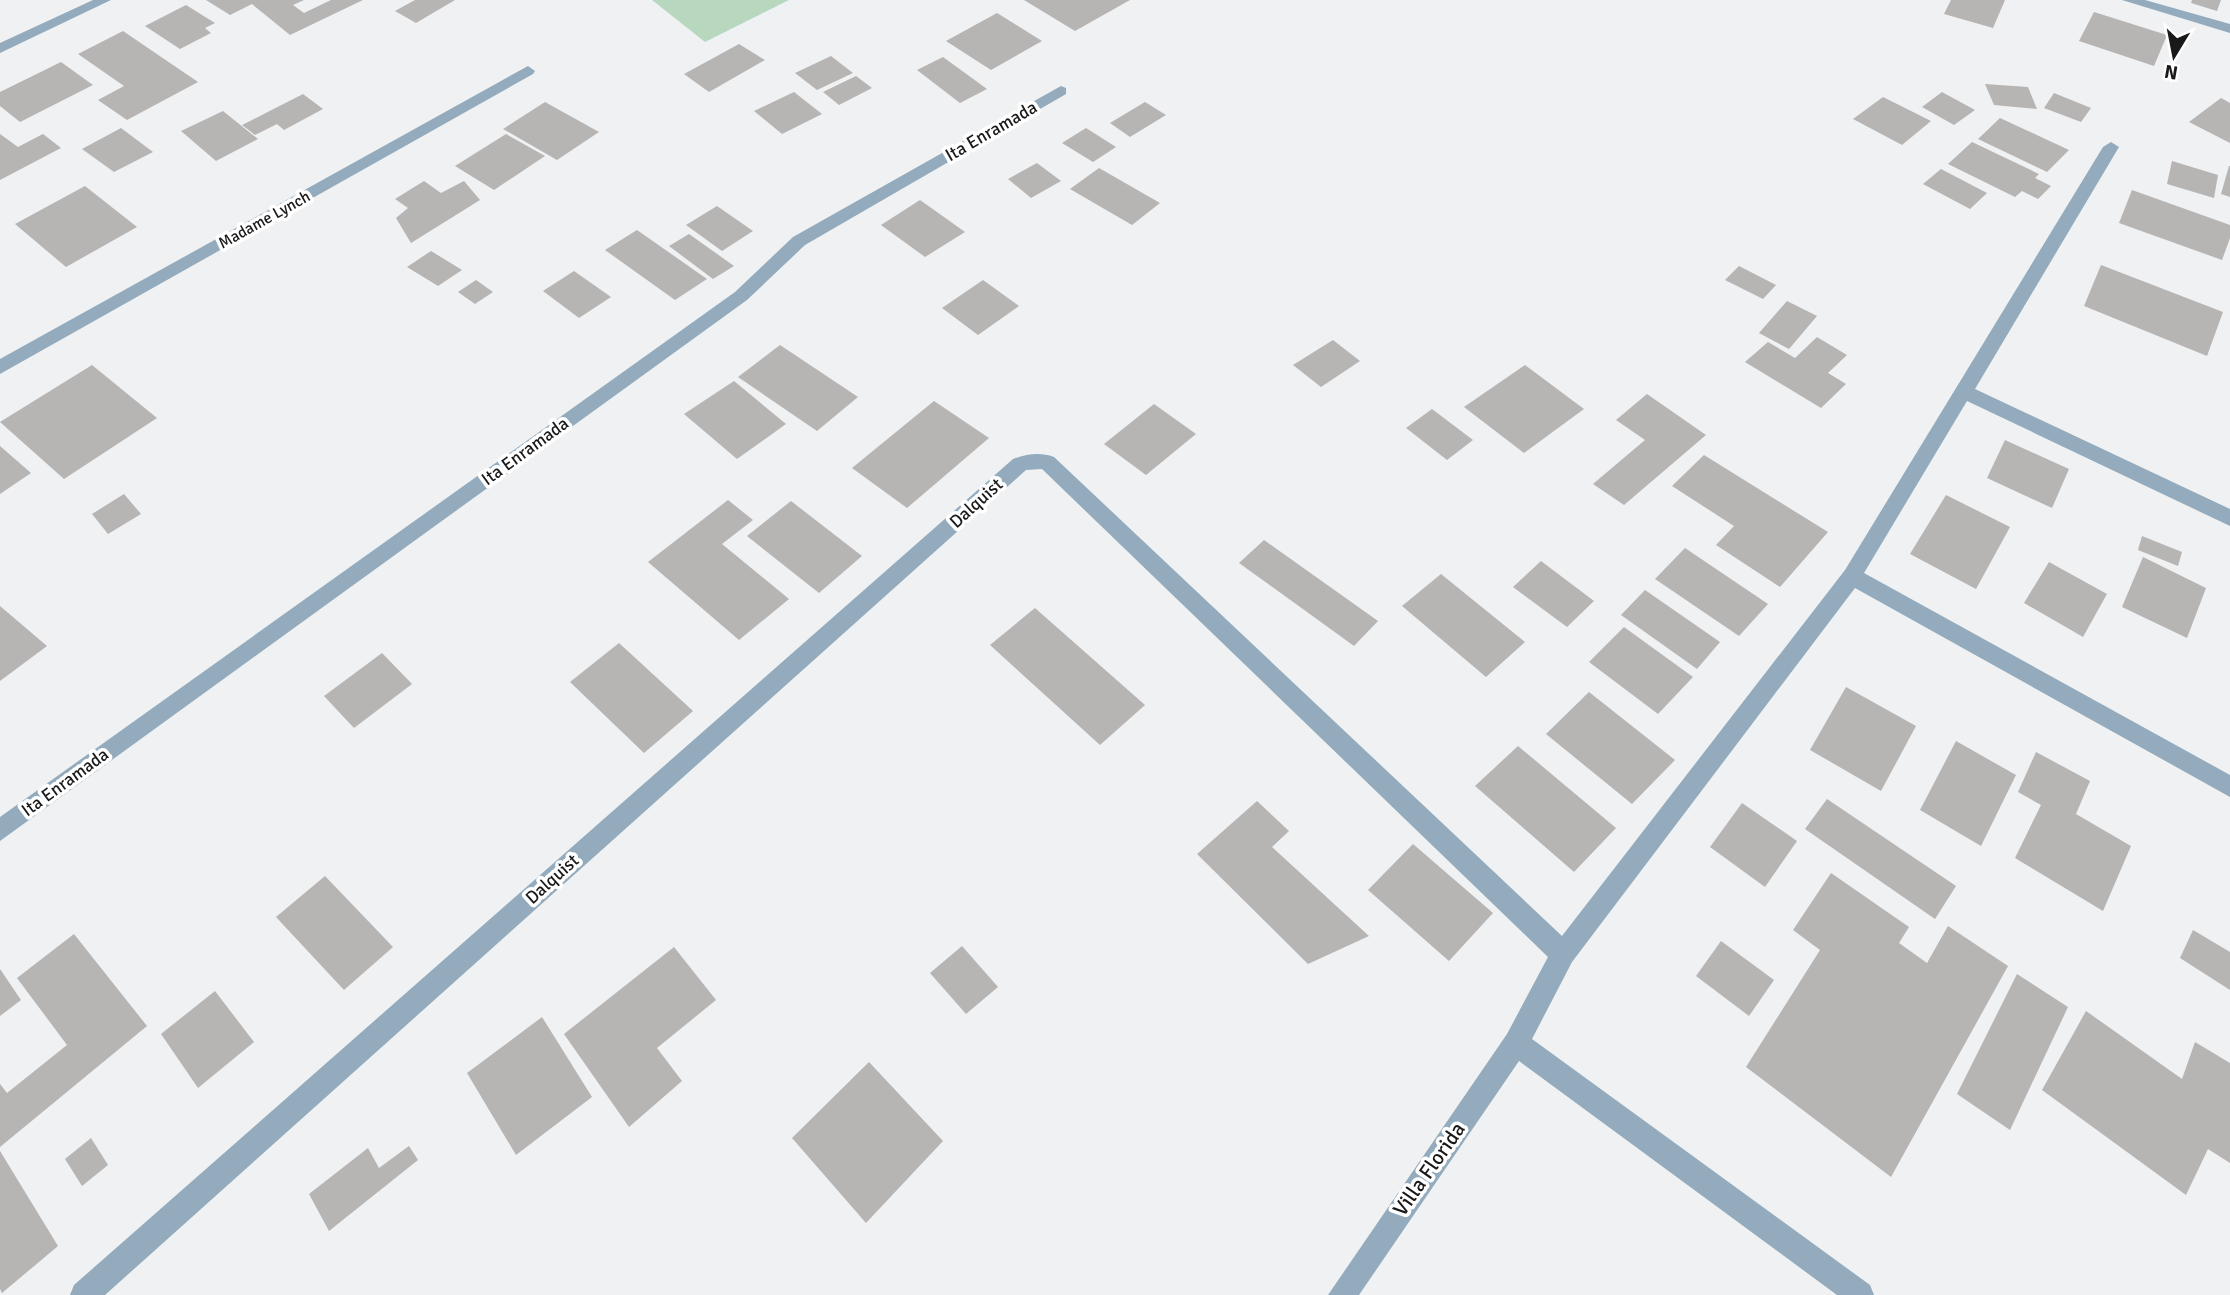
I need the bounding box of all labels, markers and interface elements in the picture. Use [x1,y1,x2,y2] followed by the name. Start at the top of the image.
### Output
[2139,21,2209,91] north arrow
[2163,59,2180,85] text: N
[941,96,1041,166] street label: Ita Enramada
[215,186,314,253] street label: Madame Lynch
[477,412,573,490] street label: Ita Enramada
[945,473,1007,533] street label: Dalquist
[17,743,113,821] street label: Ita Enramada
[521,849,583,909] street label: Dalquist
[1387,1117,1471,1221] street label: Villa Florida

